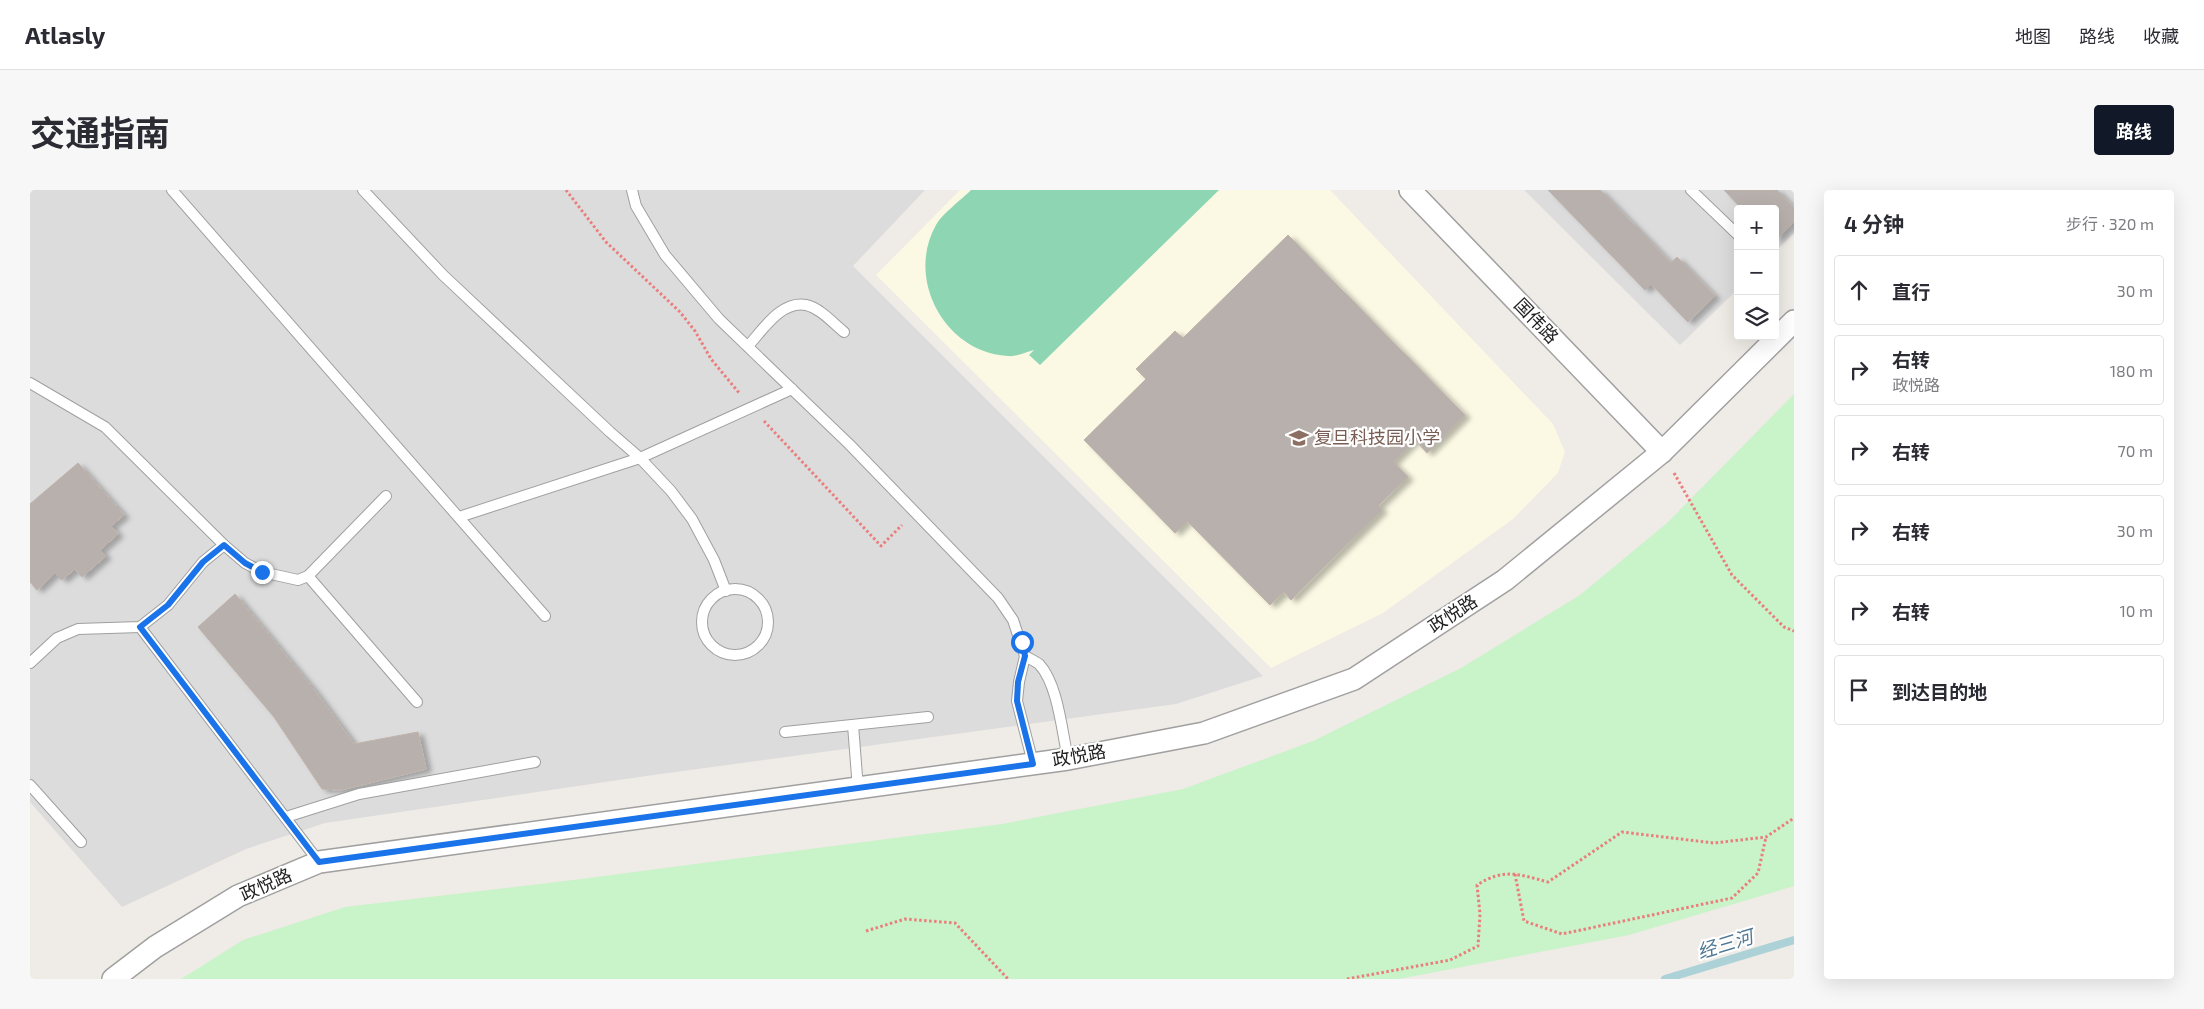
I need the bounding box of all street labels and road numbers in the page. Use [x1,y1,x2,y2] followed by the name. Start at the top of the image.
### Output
[1510,293,1563,347] street label: 国伟路
[1424,589,1481,637] street label: 政悦路
[1050,739,1107,771] street label: 政悦路
[236,863,295,905] street label: 政悦路

